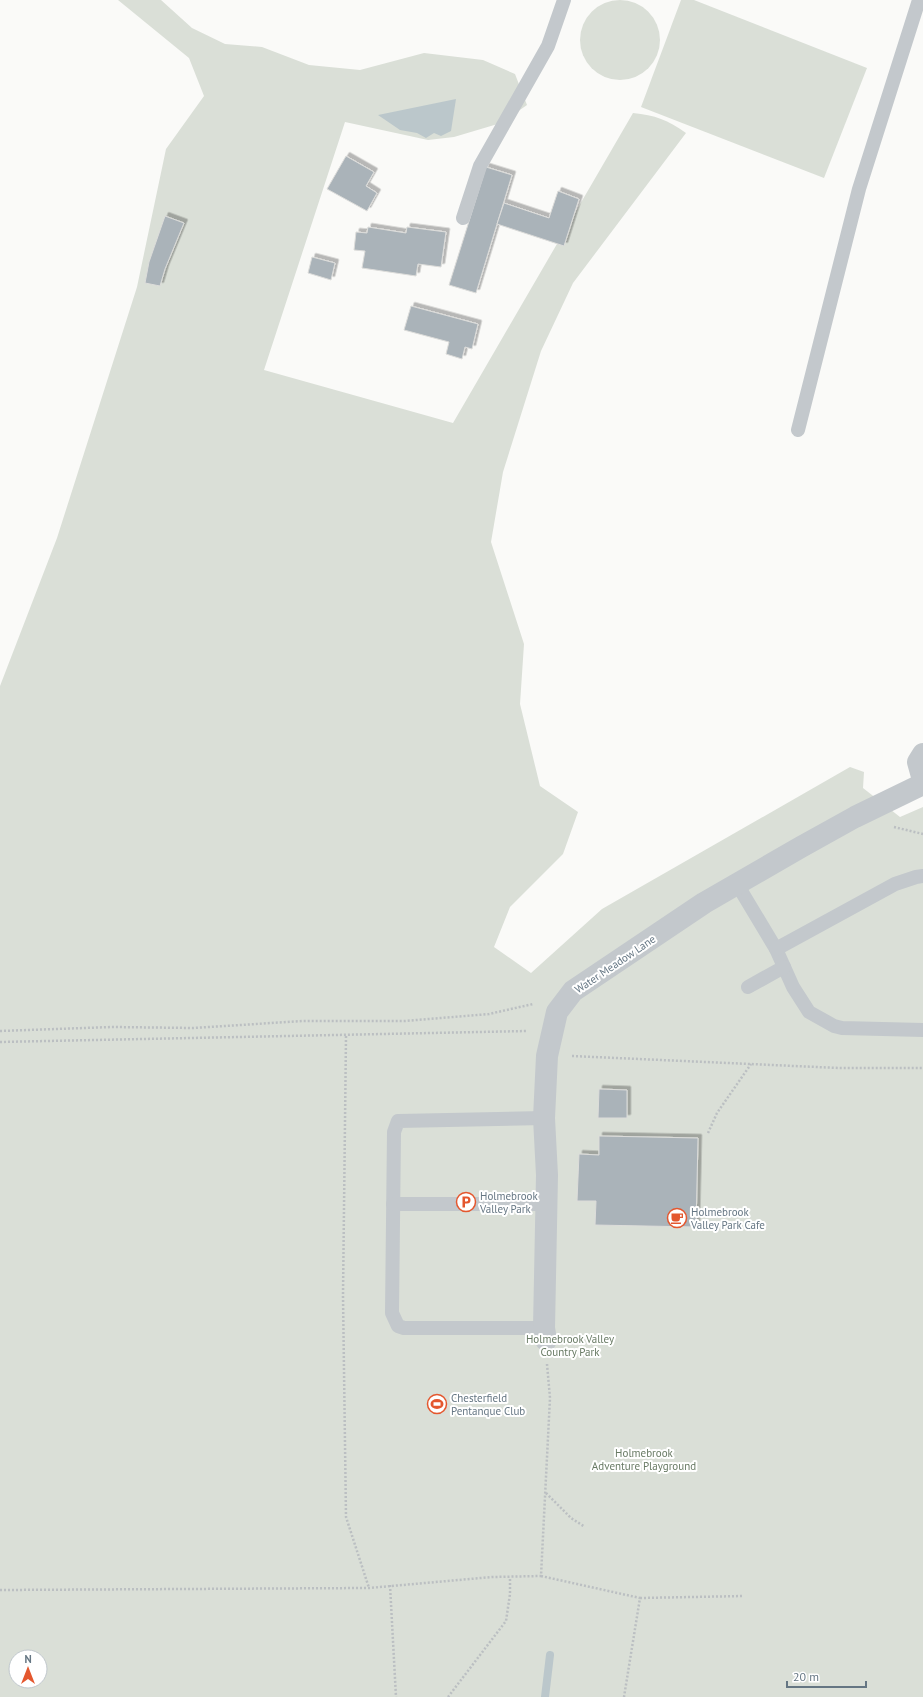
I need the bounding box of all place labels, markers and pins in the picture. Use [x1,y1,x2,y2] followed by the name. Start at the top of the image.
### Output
[479,1189,538,1216] place label: Holmebrook Valley Park
[455,1191,477,1213] parking icon: Holmebrook Valley Park
[690,1205,765,1232] place label: Holmebrook Valley Park Cafe
[666,1207,688,1229] cafe icon: Holmebrook Valley Park Cafe
[451,1391,525,1418] place label: Chesterfield Pentanque Club
[426,1393,448,1415] sports icon: Chesterfield Pentanque Club

